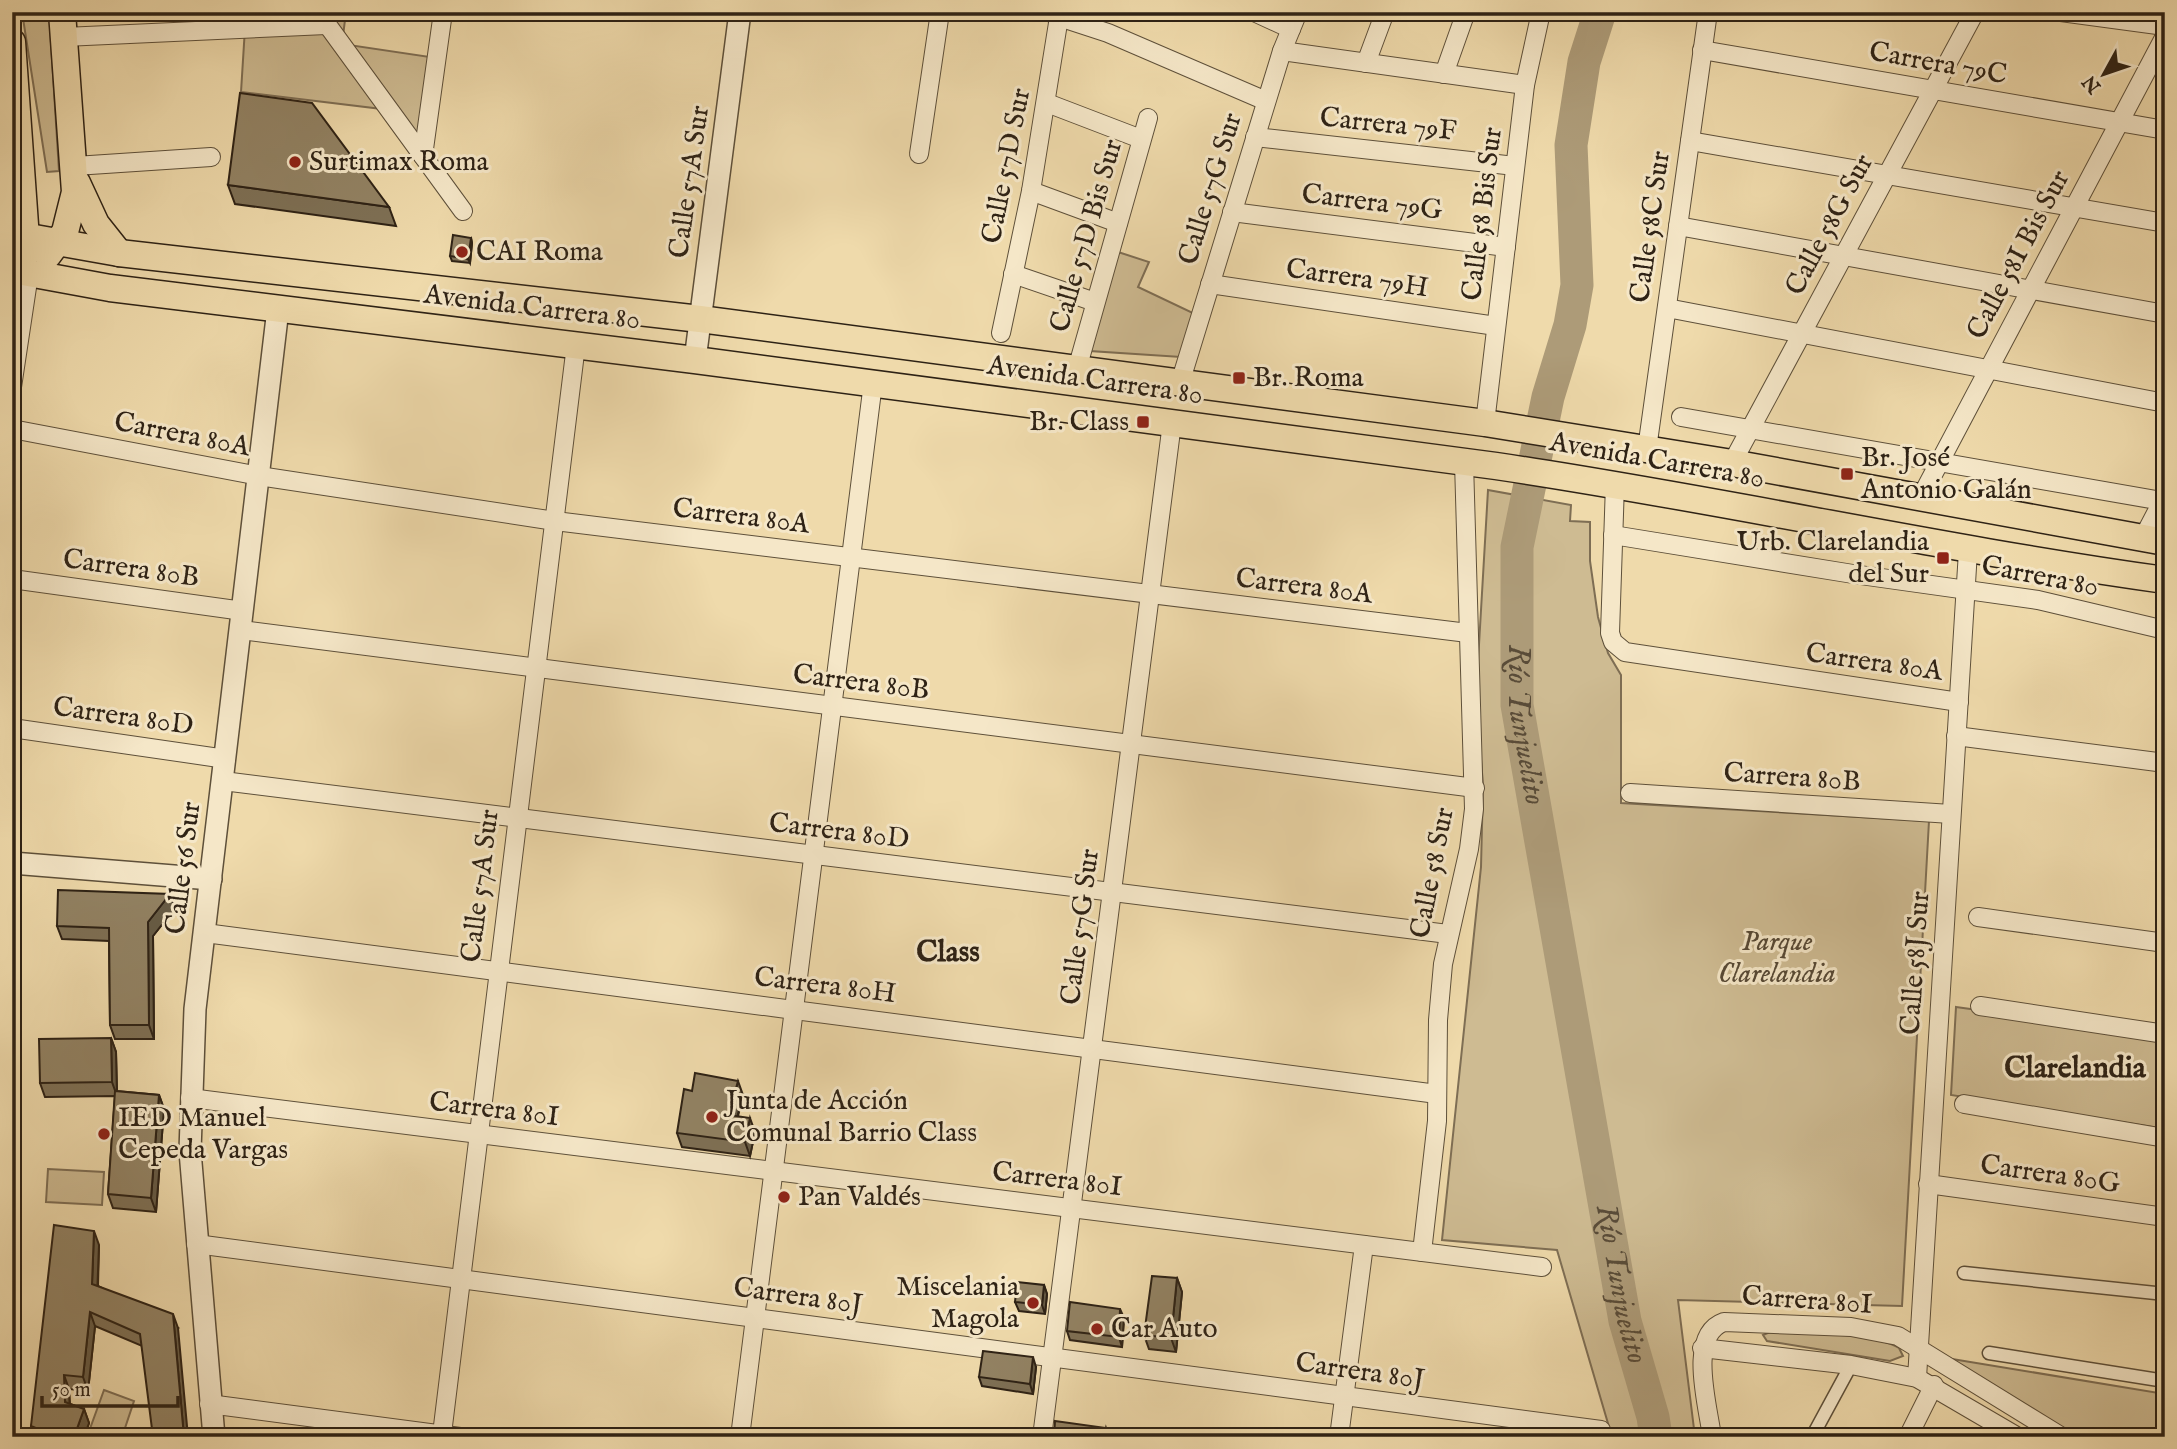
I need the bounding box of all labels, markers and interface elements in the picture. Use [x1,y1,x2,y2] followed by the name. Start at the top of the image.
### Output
[1866,35,2010,93] street label: Carrera 79C
[2068,38,2138,108] north arrow
[2078,69,2108,98] text: N
[975,85,1039,247] street label: Calle 57D Sur
[1318,100,1458,150] street label: Carrera 79F
[662,103,718,261] street label: Calle 57A Sur
[1171,109,1251,269] street label: Calle 57G Sur
[1455,125,1511,303] street label: Calle 58 Bis Sur
[1043,135,1131,337] street label: Calle 57D Bis Sur
[309,145,490,180] place label: Surtimax Roma
[1778,148,1882,302] street label: Calle 58G Sur
[1623,149,1679,305] street label: Calle 58C Sur
[287,154,303,170] marker: Surtimax Roma
[1960,164,2078,346] street label: Calle 58I Bis Sur
[1300,177,1445,229] street label: Carrera 79G
[476,235,604,270] place label: CAI Roma
[454,244,470,260] marker: CAI Roma
[1284,252,1430,306] street label: Carrera 79H
[421,277,642,339] street label: Avenida Carrera 80
[984,348,1205,413] street label: Avenida Carrera 80
[1253,361,1365,396] place label: Br. Roma
[1231,370,1247,386] marker: Br. Roma
[111,405,254,466] street label: Carrera 80A
[1029,405,1129,440] place label: Br. Class
[1135,414,1151,430] marker: Br. Class
[1546,425,1767,497] street label: Avenida Carrera 80
[1860,441,2032,508] place label: Br. José Antonio Galán
[1839,466,1855,482] marker: Br. José Antonio Galán
[671,491,813,543] street label: Carrera 80A
[1737,525,1930,592] place label: Urb. Clarelandia del Sur
[61,542,201,596] street label: Carrera 80B
[1978,548,2102,606] street label: Carrera 80
[1935,550,1951,566] marker: Urb. Clarelandia del Sur
[1234,561,1376,613] street label: Carrera 80A
[1803,636,1946,690] street label: Carrera 80A
[1498,644,1553,808] water label: Río Tunjuelito
[791,657,931,709] street label: Carrera 80B
[51,690,195,744] street label: Carrera 80D
[1722,756,1862,800] street label: Carrera 80B
[158,800,210,936] street label: Calle 56 Sur
[1403,805,1463,941] street label: Calle 58 Sur
[767,806,911,858] street label: Carrera 80D
[454,808,508,964] street label: Calle 57A Sur
[1054,847,1108,1007] street label: Calle 57G Sur
[1894,890,1938,1036] street label: Calle 58J Sur
[1718,925,1836,992] park label: Parque Clarelandia
[916,934,980,972] district label: Class
[752,960,898,1012] street label: Carrera 80H
[2004,1050,2147,1088] district label: Clarelandia
[723,1084,977,1151] place label: Junta de Acción Comunal Barrio Class
[427,1085,561,1135] street label: Carrera 80I
[118,1101,288,1168] place label: IED Manuel Cepeda Vargas
[704,1109,720,1125] marker: Junta de Acción Comunal Barrio Class
[96,1126,112,1142] marker: IED Manuel Cepeda Vargas
[1978,1148,2123,1202] street label: Carrera 80G
[990,1155,1124,1205] street label: Carrera 80I
[798,1180,921,1215] place label: Pan Valdés
[776,1189,792,1205] marker: Pan Valdés
[1586,1202,1655,1368] water label: Río Tunjuelito
[896,1270,1020,1337] place label: Miscelania Magola
[731,1271,865,1323] street label: Carrera 80J
[1741,1279,1873,1323] street label: Carrera 80I
[1025,1295,1041,1311] marker: Miscelania Magola
[1111,1312,1218,1347] place label: Car Auto
[1089,1321,1105,1337] marker: Car Auto
[1293,1346,1427,1398] street label: Carrera 80J
[42,1365,178,1409] scale bar
[52,1377,91,1404] text: 50 m

